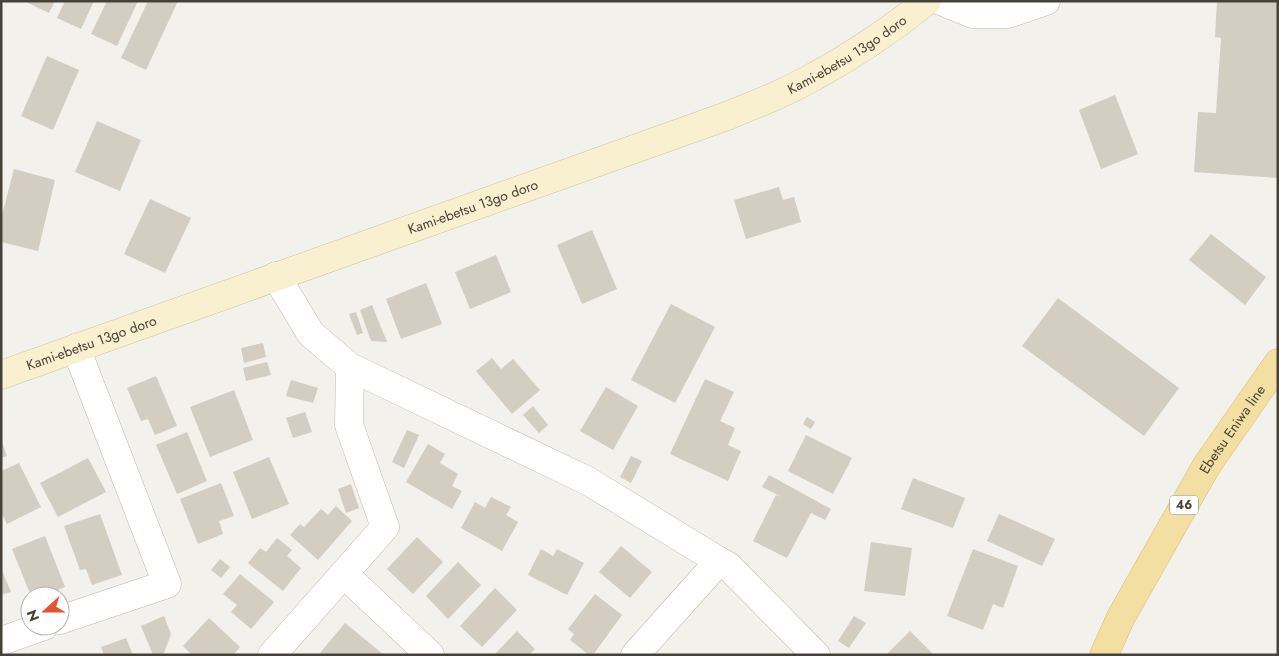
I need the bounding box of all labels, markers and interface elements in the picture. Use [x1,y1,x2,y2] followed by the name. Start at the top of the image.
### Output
[784,10,911,99] street label: Kami-ebetsu 13go doro
[405,174,541,239] street label: Kami-ebetsu 13go doro
[24,310,160,375] street label: Kami-ebetsu 13go doro
[1194,381,1270,477] street label: Ebetsu Eniwa line
[1170,496,1198,514] road number: 46
[20,586,70,636] north arrow
[22,607,44,624] text: N

